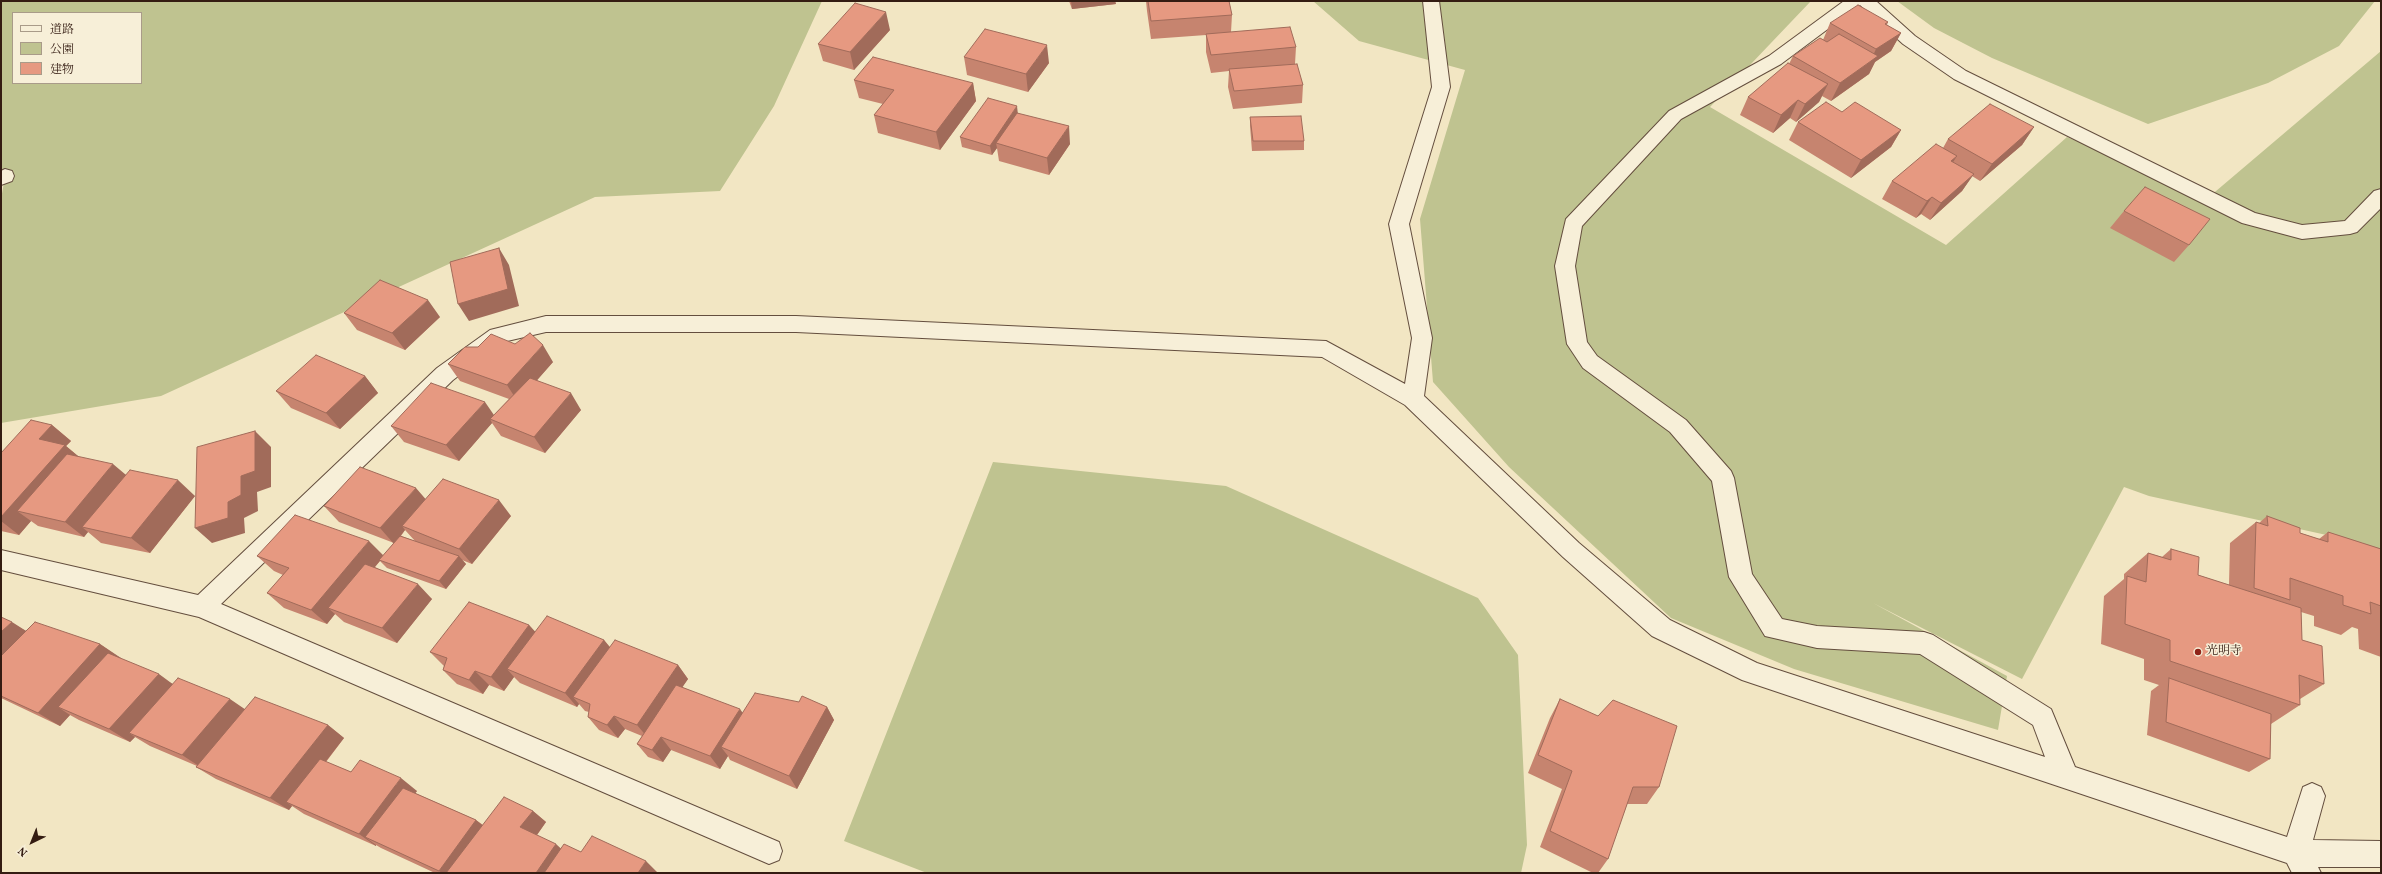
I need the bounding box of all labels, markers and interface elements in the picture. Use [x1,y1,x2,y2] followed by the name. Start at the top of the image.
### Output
[12,12,142,84] legend
[50,22,74,38] text: 道路
[50,42,74,58] text: 公園
[50,62,74,78] text: 建物
[2206,645,2242,659] place label: 光明寺
[2193,647,2203,657] marker: 光明寺
[12,822,52,862] north arrow
[15,843,32,859] text: N

